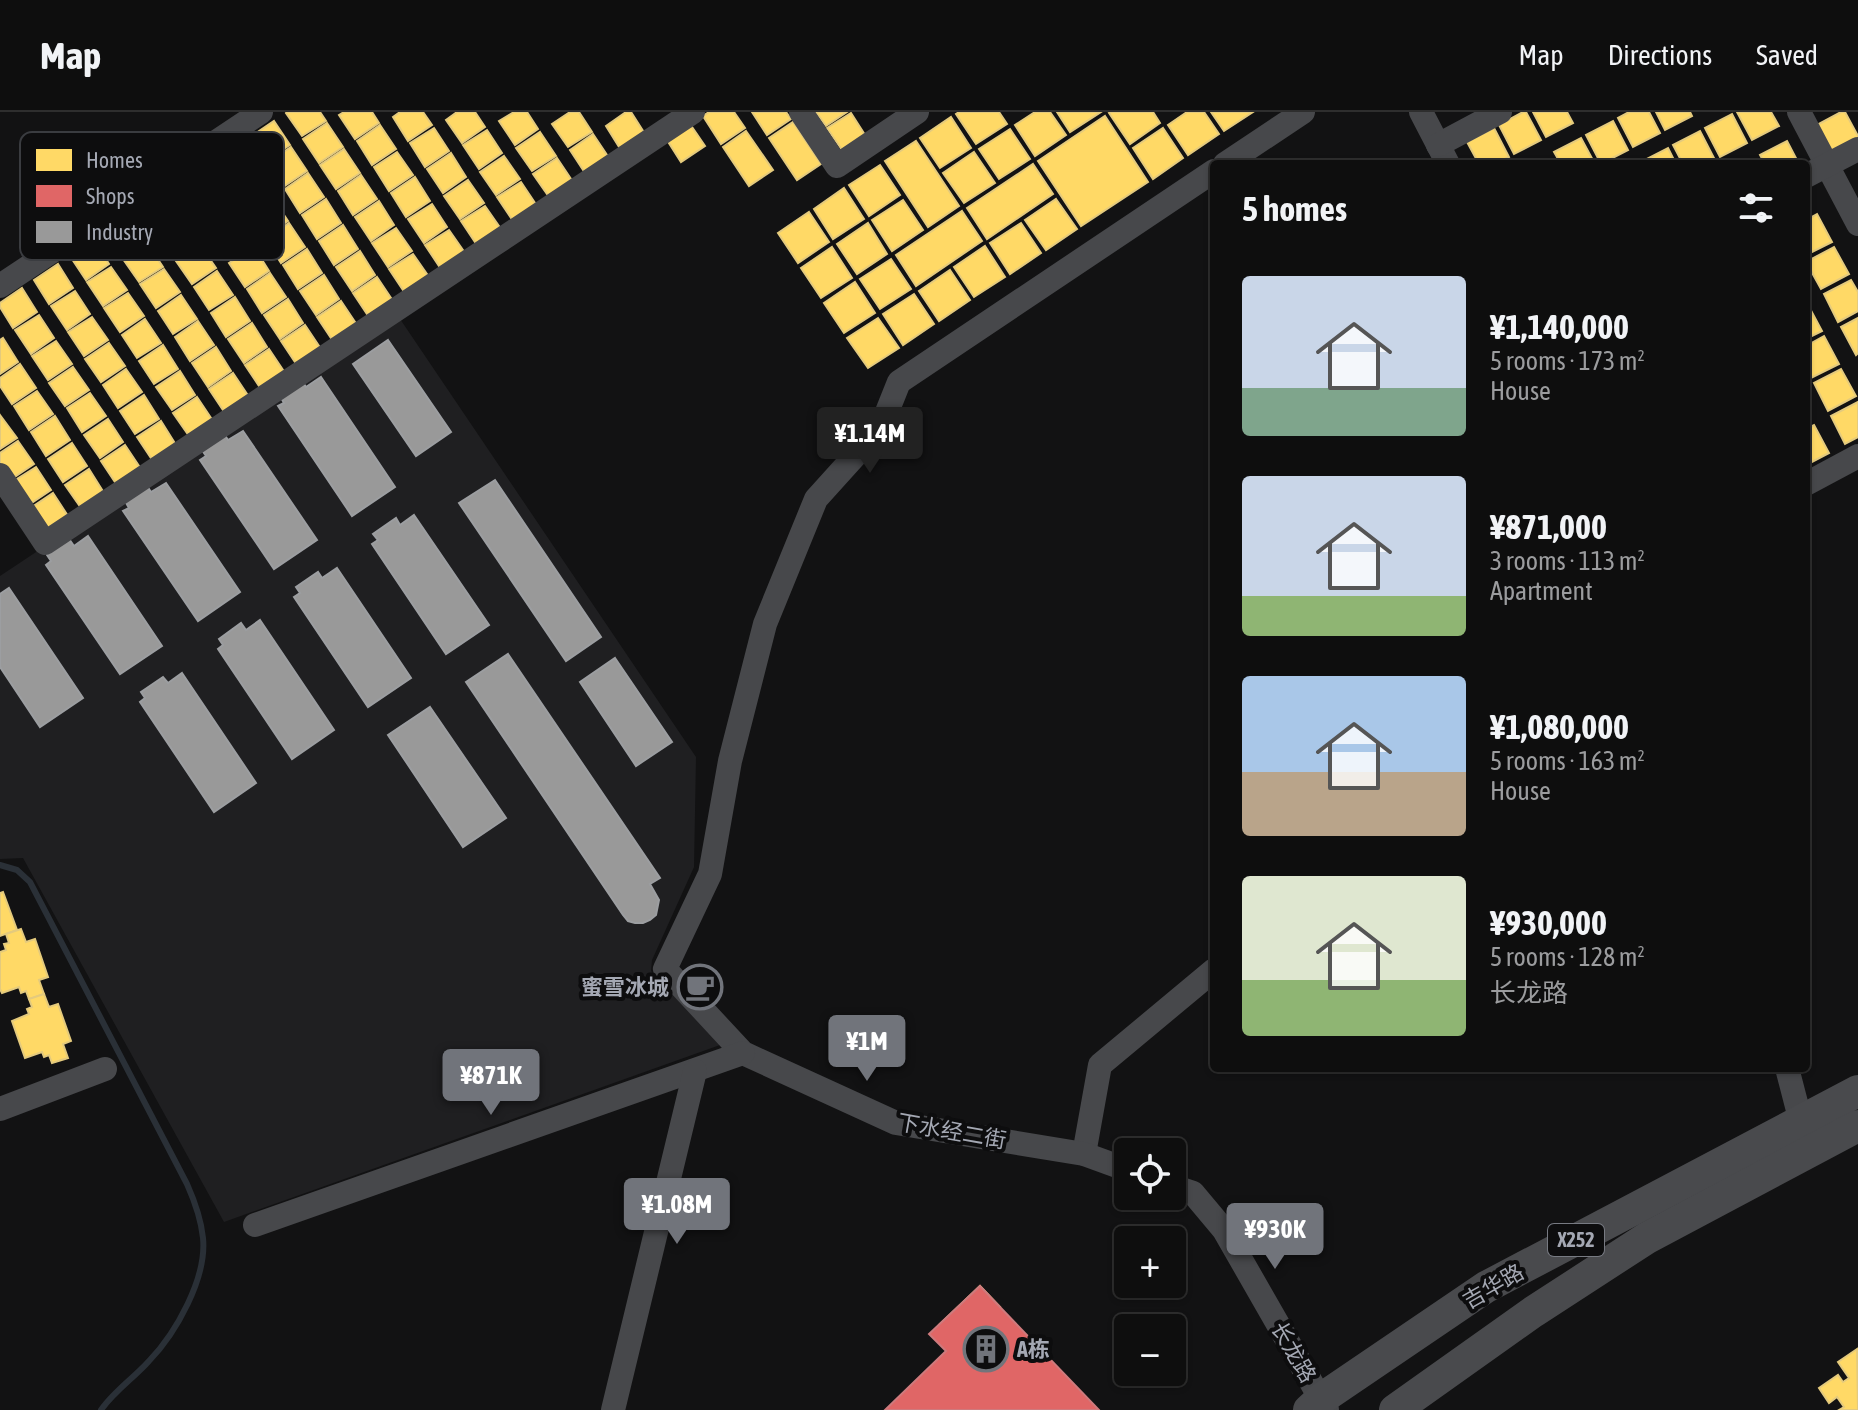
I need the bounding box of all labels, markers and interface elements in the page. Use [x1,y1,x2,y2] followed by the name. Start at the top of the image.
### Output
[40,34,101,77] text: Map
[1519,39,1564,71] text: Map
[1608,39,1712,71] text: Directions
[1756,39,1818,71] text: Saved
[20,132,284,260] legend
[86,147,143,173] text: Homes
[86,183,135,209] text: Shops
[1734,186,1778,230] icon: filters
[1242,189,1347,228] text: 5 homes
[86,219,153,245] text: Industry
[1490,307,1629,346] text: ¥1,140,000
[1306,308,1402,404] icon: home
[1490,346,1645,376] text: 5 rooms · 173 m²
[1490,376,1551,406] text: House
[805,407,935,475] pin: ¥1.14M
[835,418,905,448] text: ¥1.14M
[1490,507,1607,546] text: ¥871,000
[1306,508,1402,604] icon: home
[1490,546,1645,576] text: 3 rooms · 113 m²
[1490,576,1593,606] text: Apartment
[1490,707,1629,746] text: ¥1,080,000
[1306,708,1402,804] icon: home
[1490,746,1645,776] text: 5 rooms · 163 m²
[1490,776,1551,806] text: House
[1490,903,1607,942] text: ¥930,000
[1306,908,1402,1004] icon: home
[1490,942,1645,972] text: 5 rooms · 128 m²
[676,963,724,1011] cafe icon: 蜜雪冰城
[581,974,669,1000] place label: 蜜雪冰城
[1490,978,1568,1008] text: 长龙路
[828,1015,906,1083] pin: ¥1M
[846,1026,888,1056] text: ¥1M
[435,1049,547,1117] pin: ¥871K
[461,1060,521,1090] text: ¥871K
[896,1109,1008,1153] street label: 下水经二街
[1114,1138,1186,1386] map controls
[1114,1138,1186,1210] button: locate
[612,1178,742,1246] pin: ¥1.08M
[642,1189,712,1219] text: ¥1.08M
[1219,1203,1331,1271] pin: ¥930K
[1245,1214,1305,1244] text: ¥930K
[1548,1224,1604,1256] road number: X252
[1114,1226,1186,1298] button: +
[1458,1258,1528,1314] street label: 吉华路
[1114,1314,1186,1386] button: −
[1266,1317,1322,1387] street label: 长龙路
[962,1325,1010,1373] building icon: A栋
[1016,1336,1050,1362] place label: A栋

